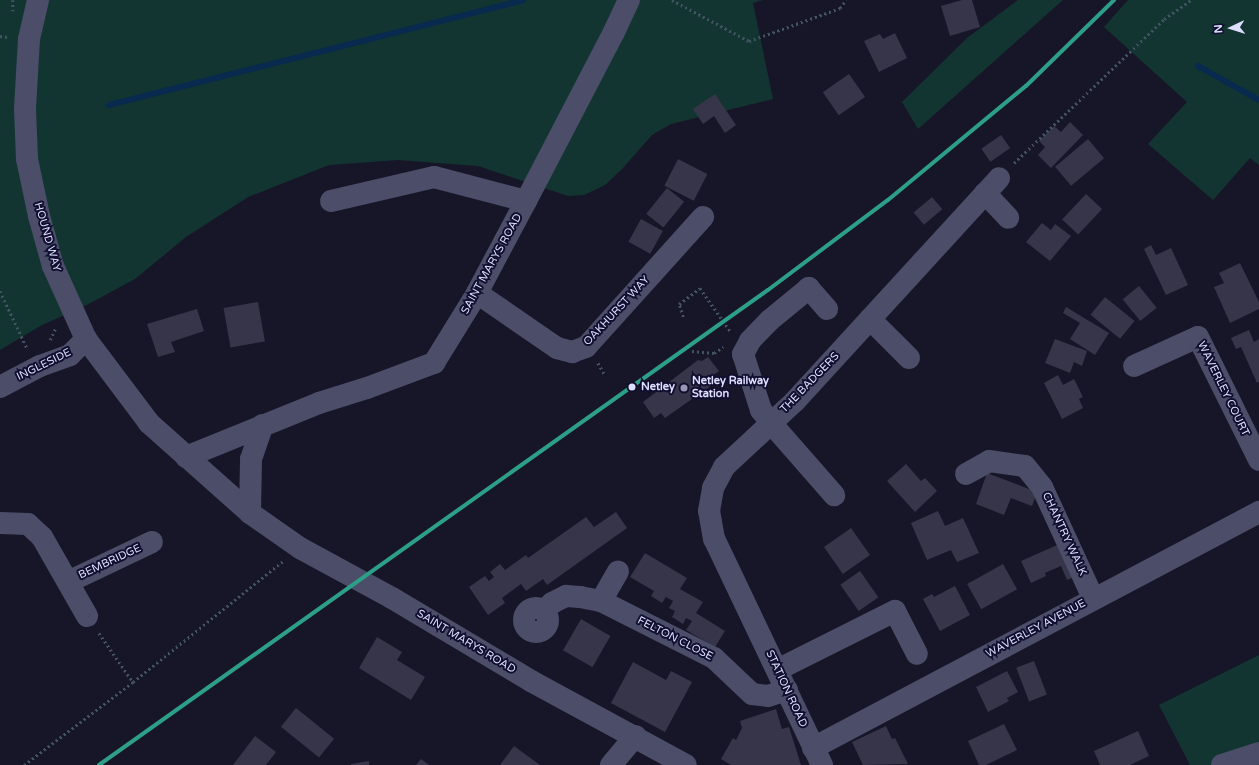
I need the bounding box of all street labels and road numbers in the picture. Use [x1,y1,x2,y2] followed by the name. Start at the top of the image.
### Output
[31,201,63,273] street label: HOUND WAY
[459,211,525,317] street label: SAINT MARYS ROAD
[581,273,653,349] street label: OAKHURST WAY
[1194,339,1252,439] street label: WAVERLEY COURT
[15,346,73,384] street label: INGLESIDE
[778,350,842,416] street label: THE BADGERS
[1039,490,1089,578] street label: CHANTRY WALK
[77,542,143,582] street label: BEMBRIDGE
[984,597,1088,661] street label: WAVERLEY AVENUE
[414,607,518,677] street label: SAINT MARYS ROAD
[635,614,715,664] street label: FELTON CLOSE
[762,648,810,730] street label: STATION ROAD

